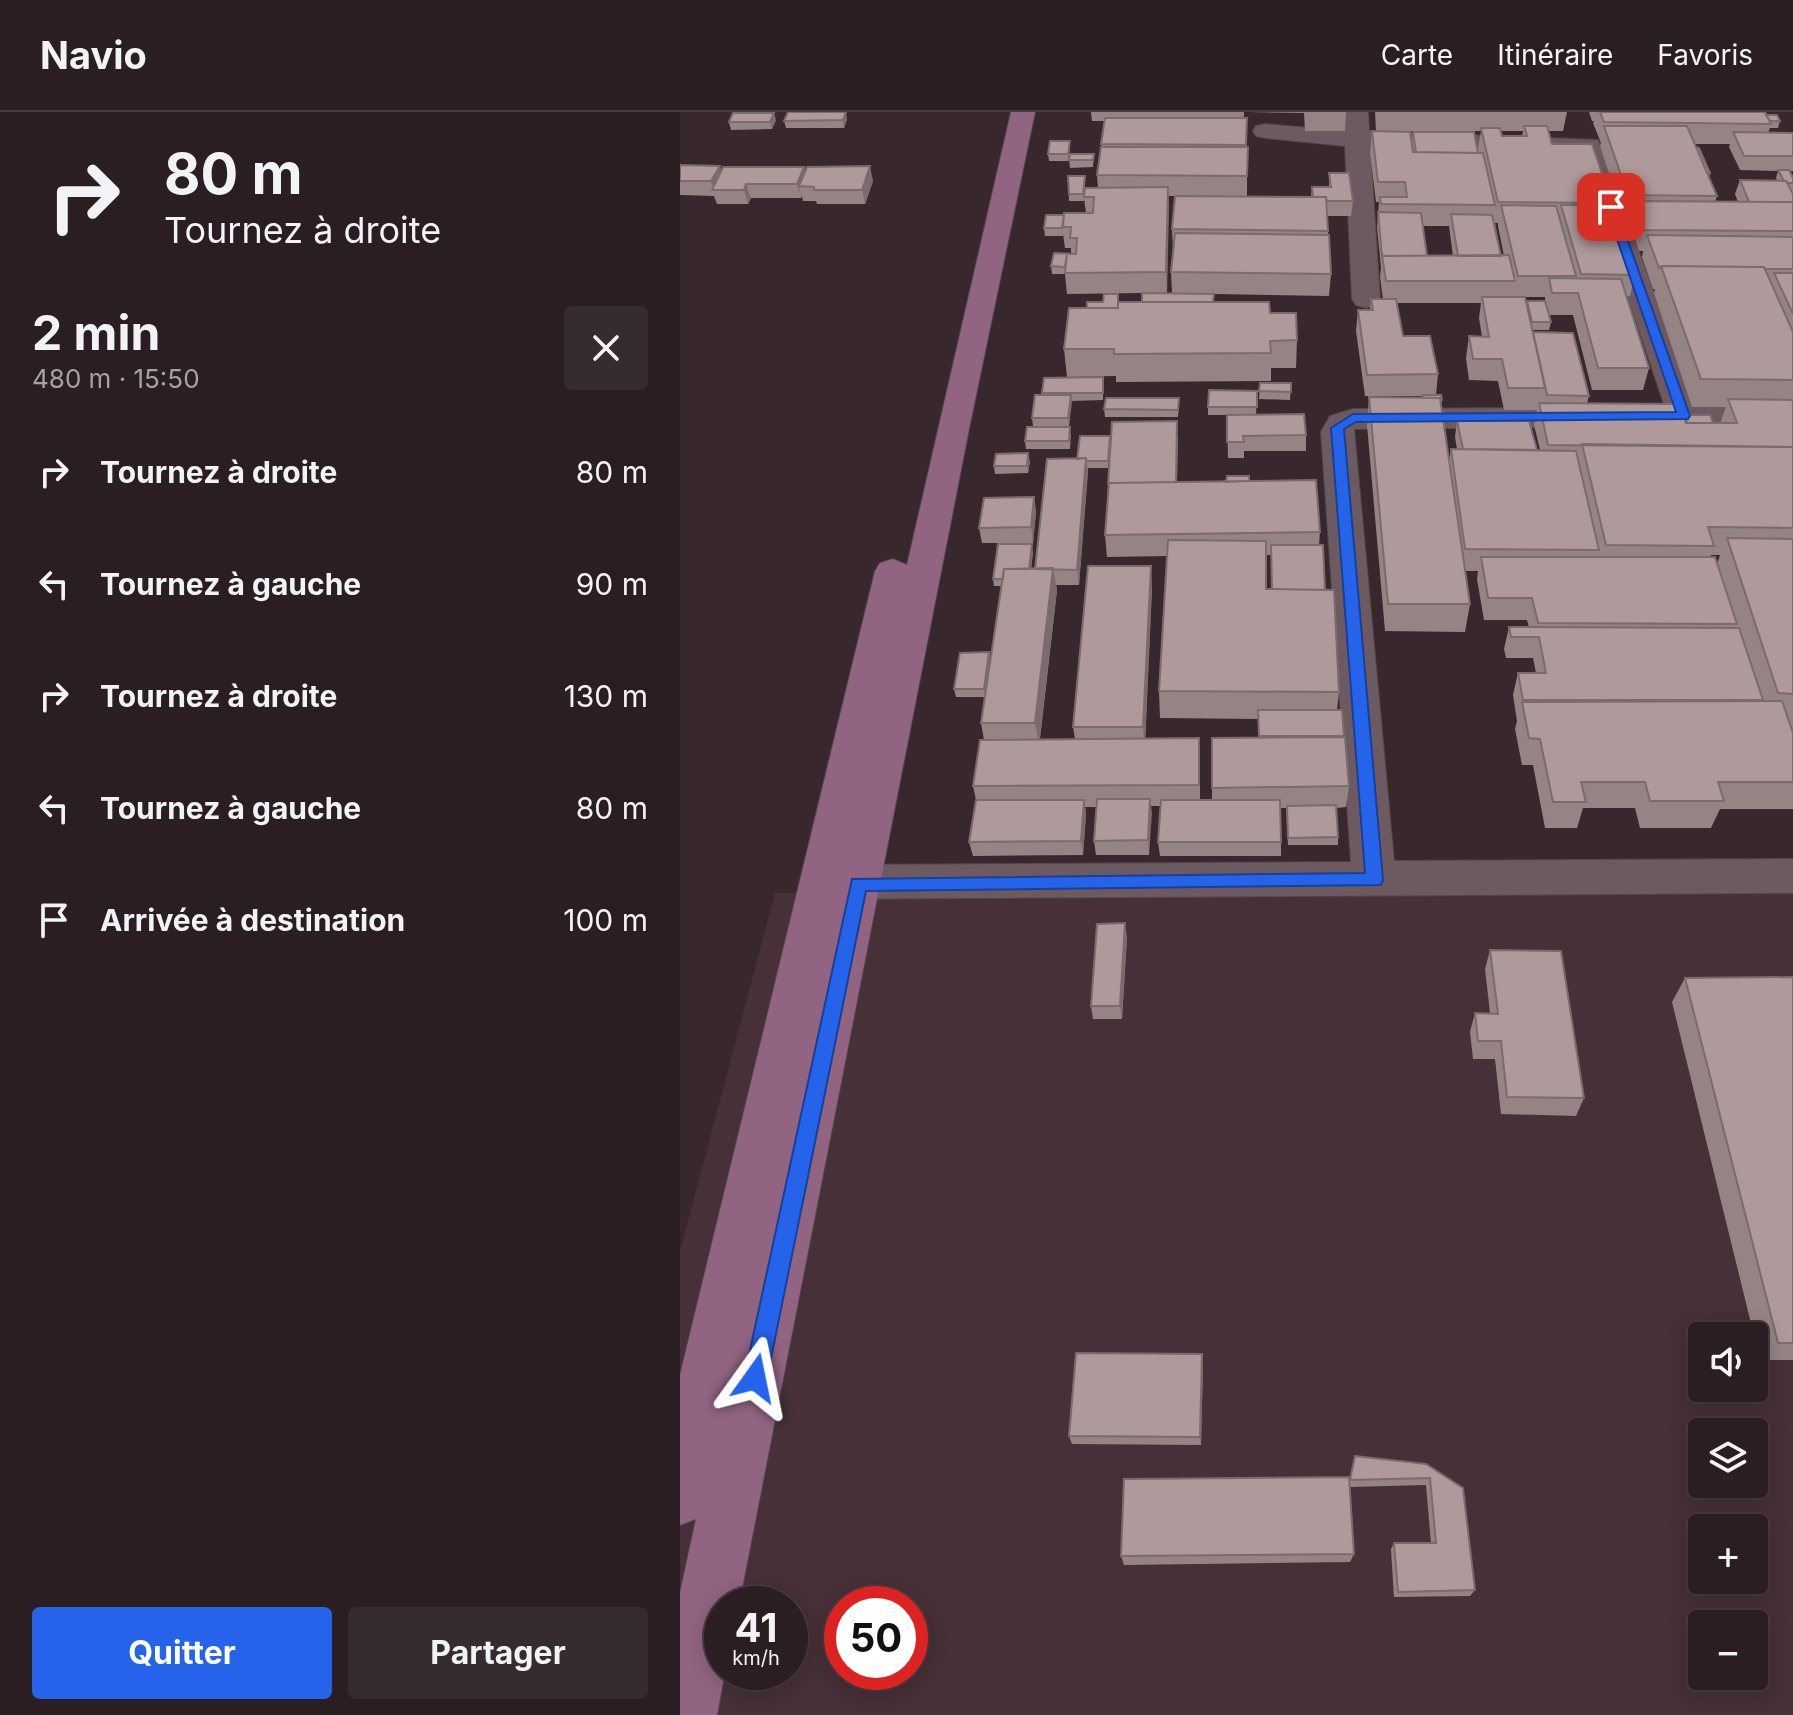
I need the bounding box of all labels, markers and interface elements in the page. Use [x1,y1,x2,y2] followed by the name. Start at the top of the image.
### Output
[40,32,147,78] text: Navio
[1381,38,1453,72] text: Carte
[1497,38,1613,72] text: Itinéraire
[1657,38,1753,72] text: Favoris
[164,140,303,208] text: 80 m
[32,144,136,248] icon: right
[1577,173,1645,241] pin
[1589,185,1633,229] icon: arrive
[164,208,441,252] text: Tournez à droite
[32,303,160,362] text: 2 min
[564,306,648,390] button: close
[32,363,200,394] text: 480 m · 15:50
[32,450,76,494] icon: right
[100,454,337,490] text: Tournez à droite
[576,454,648,490] text: 80 m
[32,562,76,606] icon: left
[100,566,361,602] text: Tournez à gauche
[576,566,648,602] text: 90 m
[32,674,76,718] icon: right
[100,678,337,714] text: Tournez à droite
[564,678,648,714] text: 130 m
[32,786,76,830] icon: left
[100,790,361,826] text: Tournez à gauche
[576,790,648,826] text: 80 m
[32,898,76,942] icon: arrive
[100,902,405,938] text: Arrivée à destination
[563,902,648,938] text: 100 m
[1688,1322,1768,1690] map controls
[1688,1322,1768,1402] button: sound
[713,1336,797,1420] position arrow
[1688,1418,1768,1498] button: layers
[1688,1514,1768,1594] button: +
[824,1586,928,1690] speed limit sign: 50
[735,1603,777,1652] text: 41
[32,1607,332,1699] button: Quitter
[348,1607,648,1699] button: Partager
[1688,1610,1768,1690] button: −
[732,1646,780,1670] text: km/h

